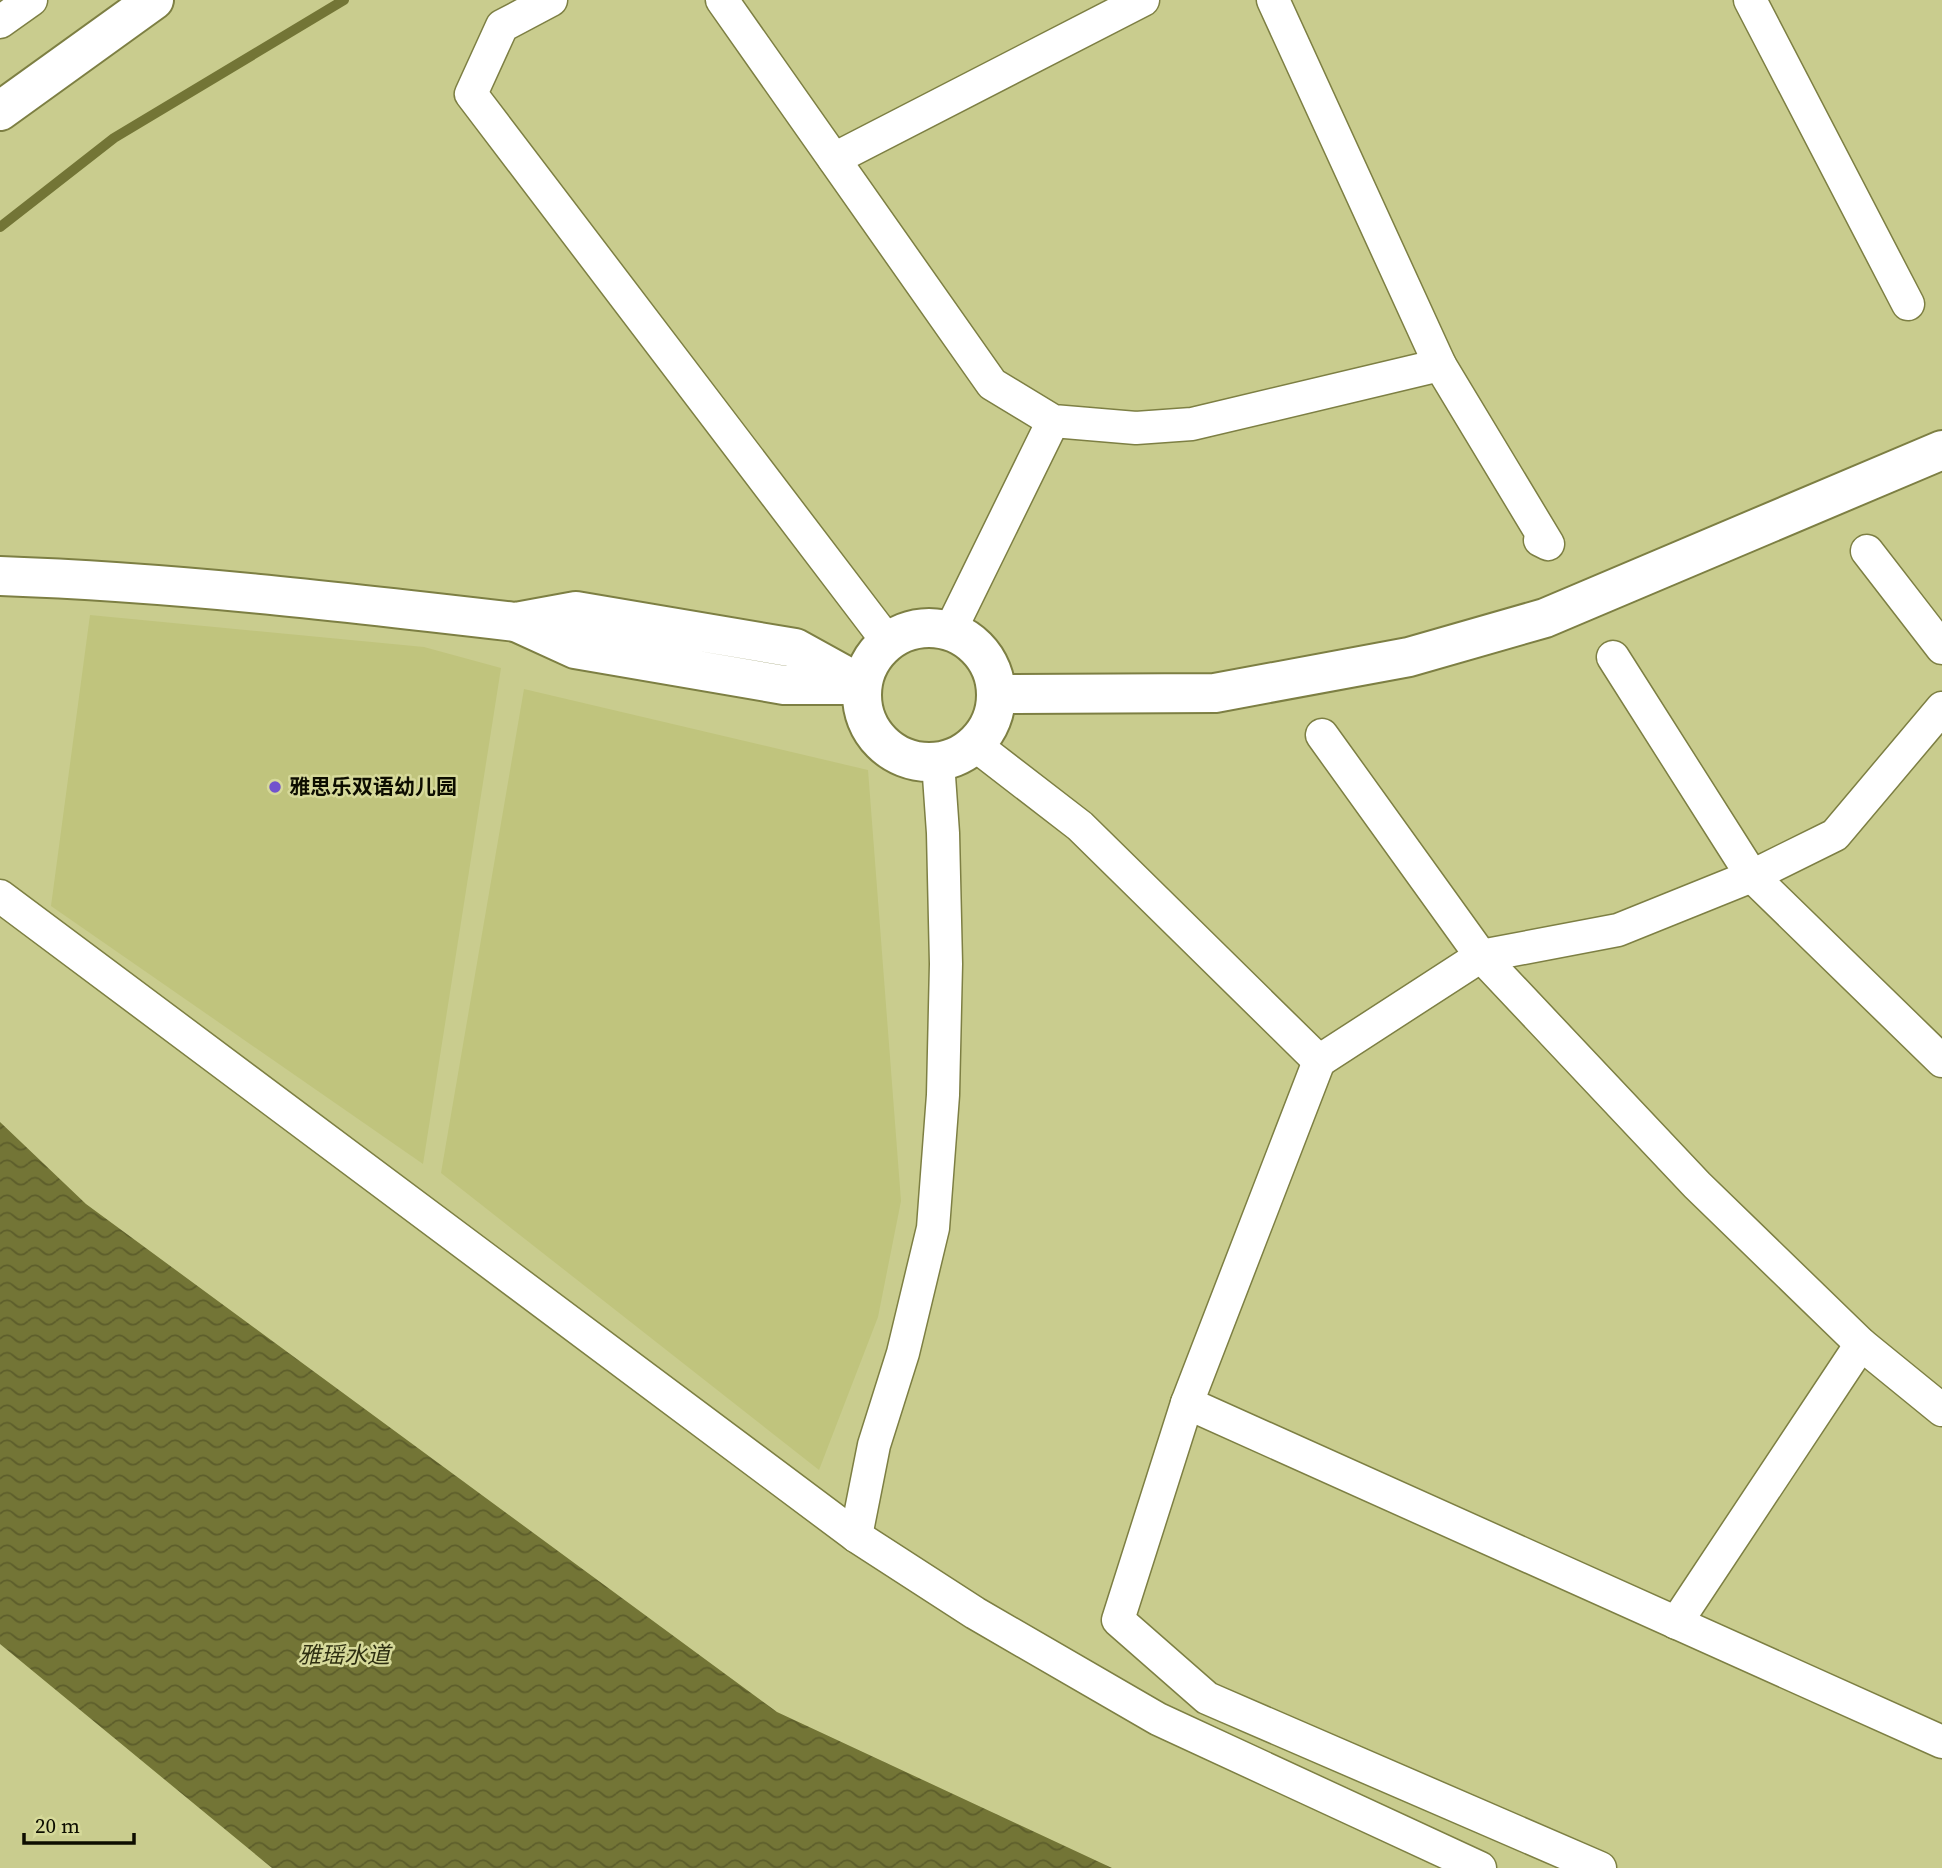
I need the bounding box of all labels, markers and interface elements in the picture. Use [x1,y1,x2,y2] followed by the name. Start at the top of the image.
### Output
[289,772,457,801] place label: 雅思乐双语幼儿园
[267,779,283,795] marker: 雅思乐双语幼儿园
[298,1639,393,1671] water label: 雅瑶水道
[24,1801,135,1845] scale bar
[35,1811,80,1840] text: 20 m

